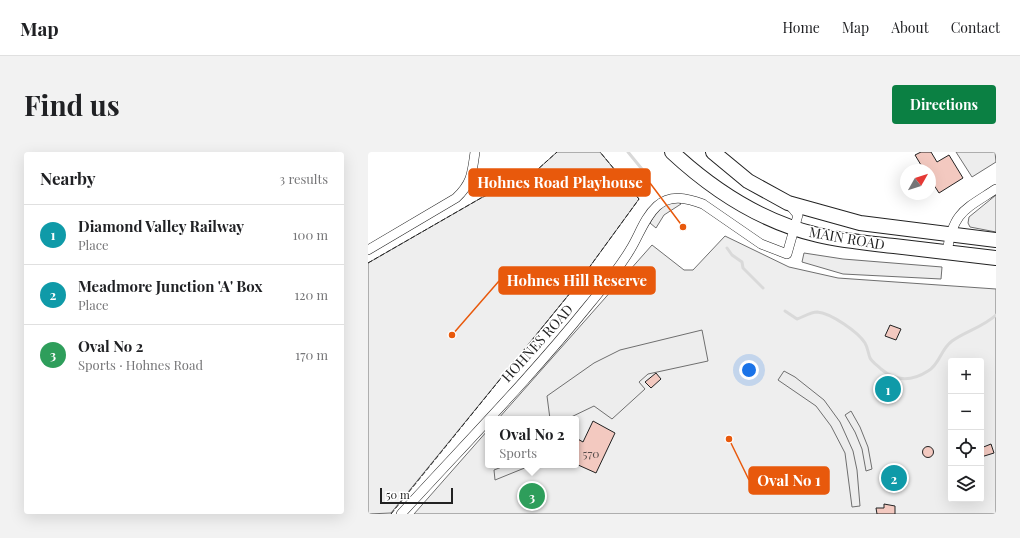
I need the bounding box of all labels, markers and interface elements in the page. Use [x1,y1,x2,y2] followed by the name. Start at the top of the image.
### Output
[20,15,59,41] text: Map
[782,18,820,37] text: Home
[842,18,869,37] text: Map
[891,18,929,37] text: About
[951,18,1000,37] text: Contact
[892,85,996,124] button: Directions
[24,86,120,123] text: Find us
[900,164,936,200] north arrow
[40,167,95,189] text: Nearby
[469,169,650,196] callout: Hohnes Road Playhouse
[279,170,328,187] text: 3 results
[477,172,643,192] text: Hohnes Road Playhouse
[78,216,244,236] text: Diamond Valley Railway
[808,222,886,254] street label: MAIN ROAD
[51,226,55,243] text: 1
[293,226,328,243] text: 100 m
[78,236,109,253] text: Place
[499,267,655,294] callout: Hohnes Hill Reserve
[507,270,648,290] text: Hohnes Hill Reserve
[78,276,263,296] text: Meadmore Junction 'A' Box
[50,286,56,303] text: 2
[294,286,328,303] text: 120 m
[78,296,109,313] text: Place
[497,300,577,386] street label: HOHNES ROAD
[78,336,143,356] text: Oval No 2
[50,346,56,363] text: 3
[295,346,328,363] text: 170 m
[78,356,203,373] text: Sports · Hohnes Road
[948,358,984,502] map controls
[948,358,984,394] button: +
[739,360,759,380] your location
[875,374,901,404] pin: 1
[948,394,984,430] button: −
[485,416,579,468] popup
[499,424,565,444] text: Oval No 2
[948,430,984,466] button: locate
[499,444,537,461] text: Sports
[582,445,600,461] house number: 570
[881,463,907,493] pin: 2
[948,466,984,502] button: layers
[749,467,829,494] callout: Oval No 1
[757,470,821,490] text: Oval No 1
[519,481,545,511] pin: 3
[380,486,453,505] scale bar
[386,487,410,502] text: 50 m

